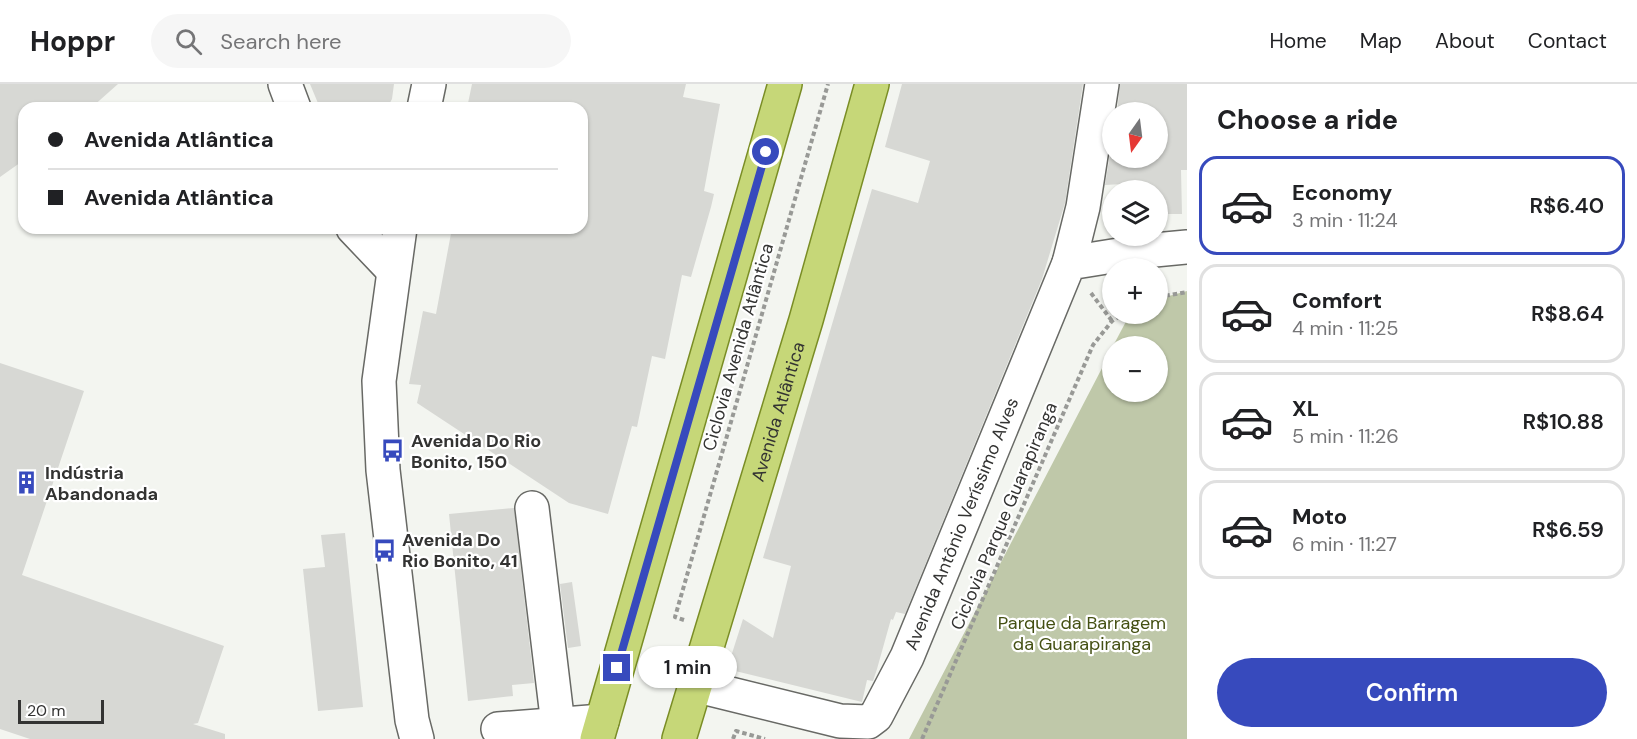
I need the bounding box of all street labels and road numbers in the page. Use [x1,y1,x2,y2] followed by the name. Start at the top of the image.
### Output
[698,241,778,453] street label: Ciclovia Avenida Atlântica
[747,340,809,484] street label: Avenida Atlântica
[899,394,1024,654] street label: Avenida Antônio Veríssimo Alves
[945,398,1063,634] street label: Ciclovia Parque Guarapiranga

